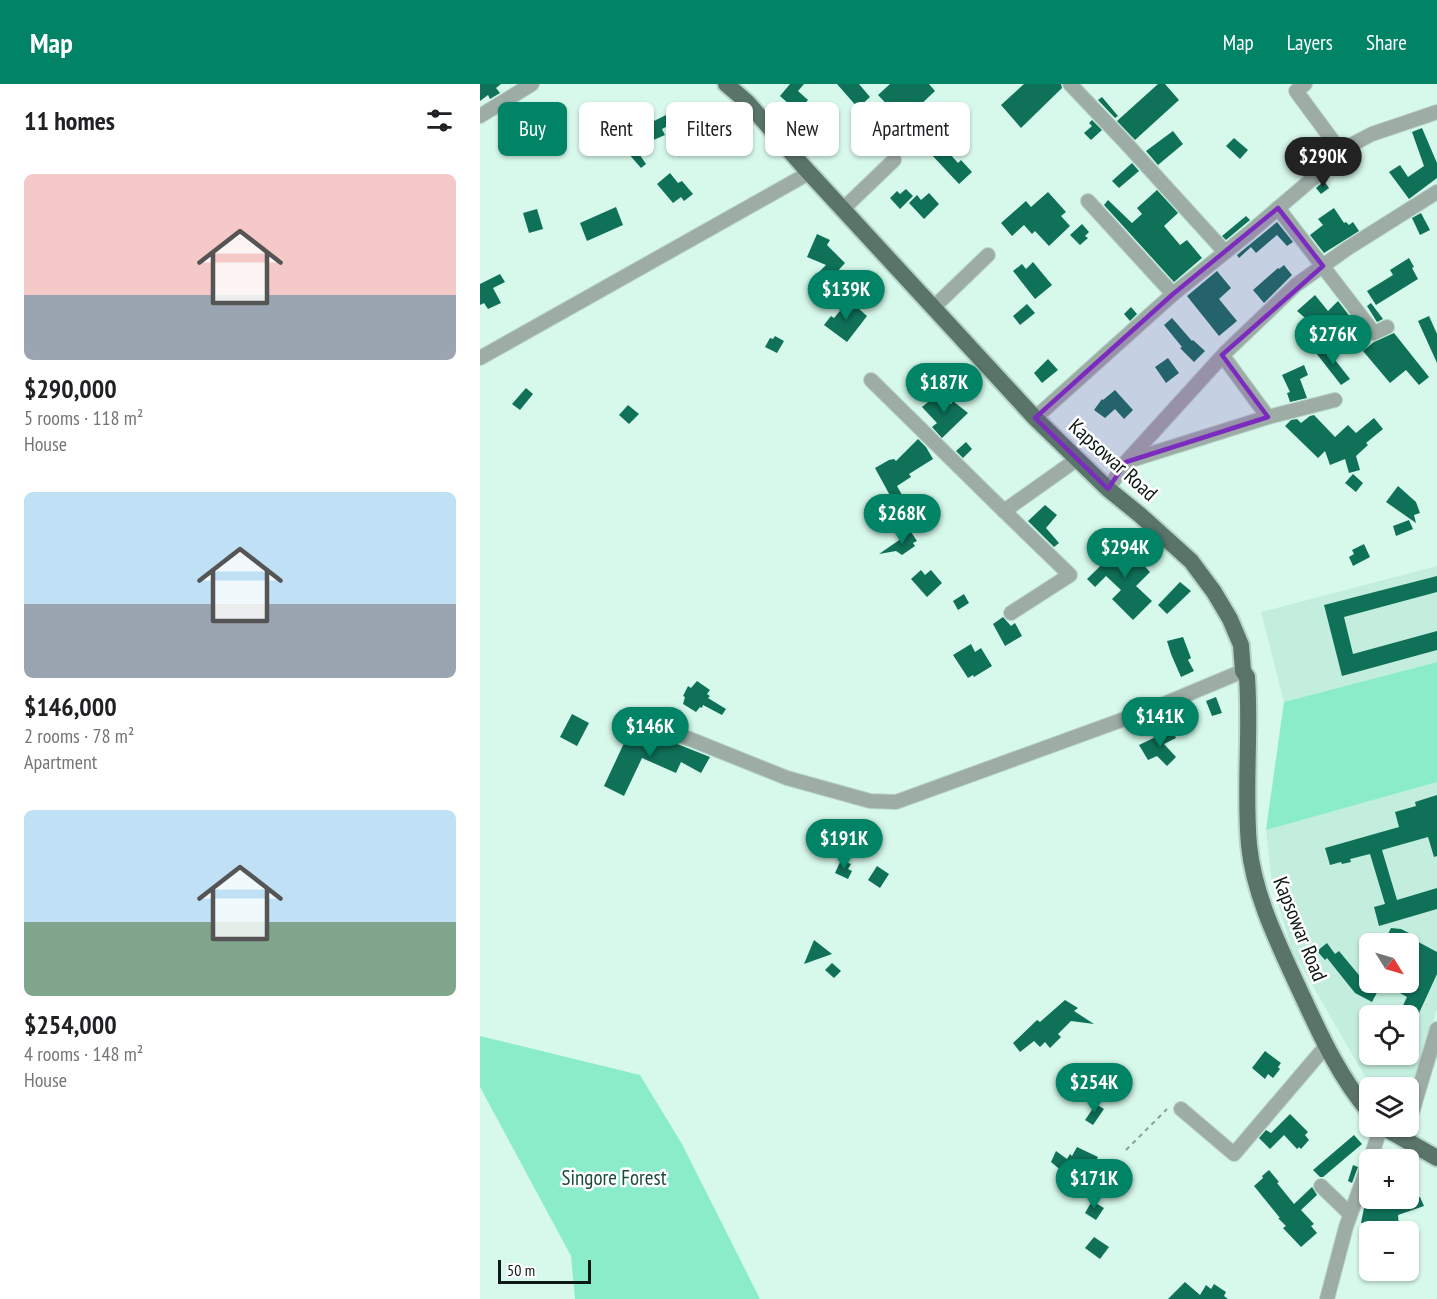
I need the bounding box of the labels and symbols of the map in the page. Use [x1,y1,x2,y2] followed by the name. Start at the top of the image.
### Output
[1281,137,1365,188] pin: $290K
[804,270,888,321] pin: $139K
[1291,315,1375,366] pin: $276K
[902,363,986,414] pin: $187K
[1063,413,1163,507] street label: Kapsowar Road
[860,494,944,545] pin: $268K
[1083,528,1167,579] pin: $294K
[1118,697,1202,748] pin: $141K
[608,707,692,758] pin: $146K
[802,819,886,870] pin: $191K
[1267,873,1334,985] street label: Kapsowar Road
[1359,933,1419,993] north arrow
[1052,1063,1136,1114] pin: $254K
[1052,1159,1136,1210] pin: $171K
[562,1164,667,1191] park label: Singore Forest
[498,1257,591,1284] scale bar

